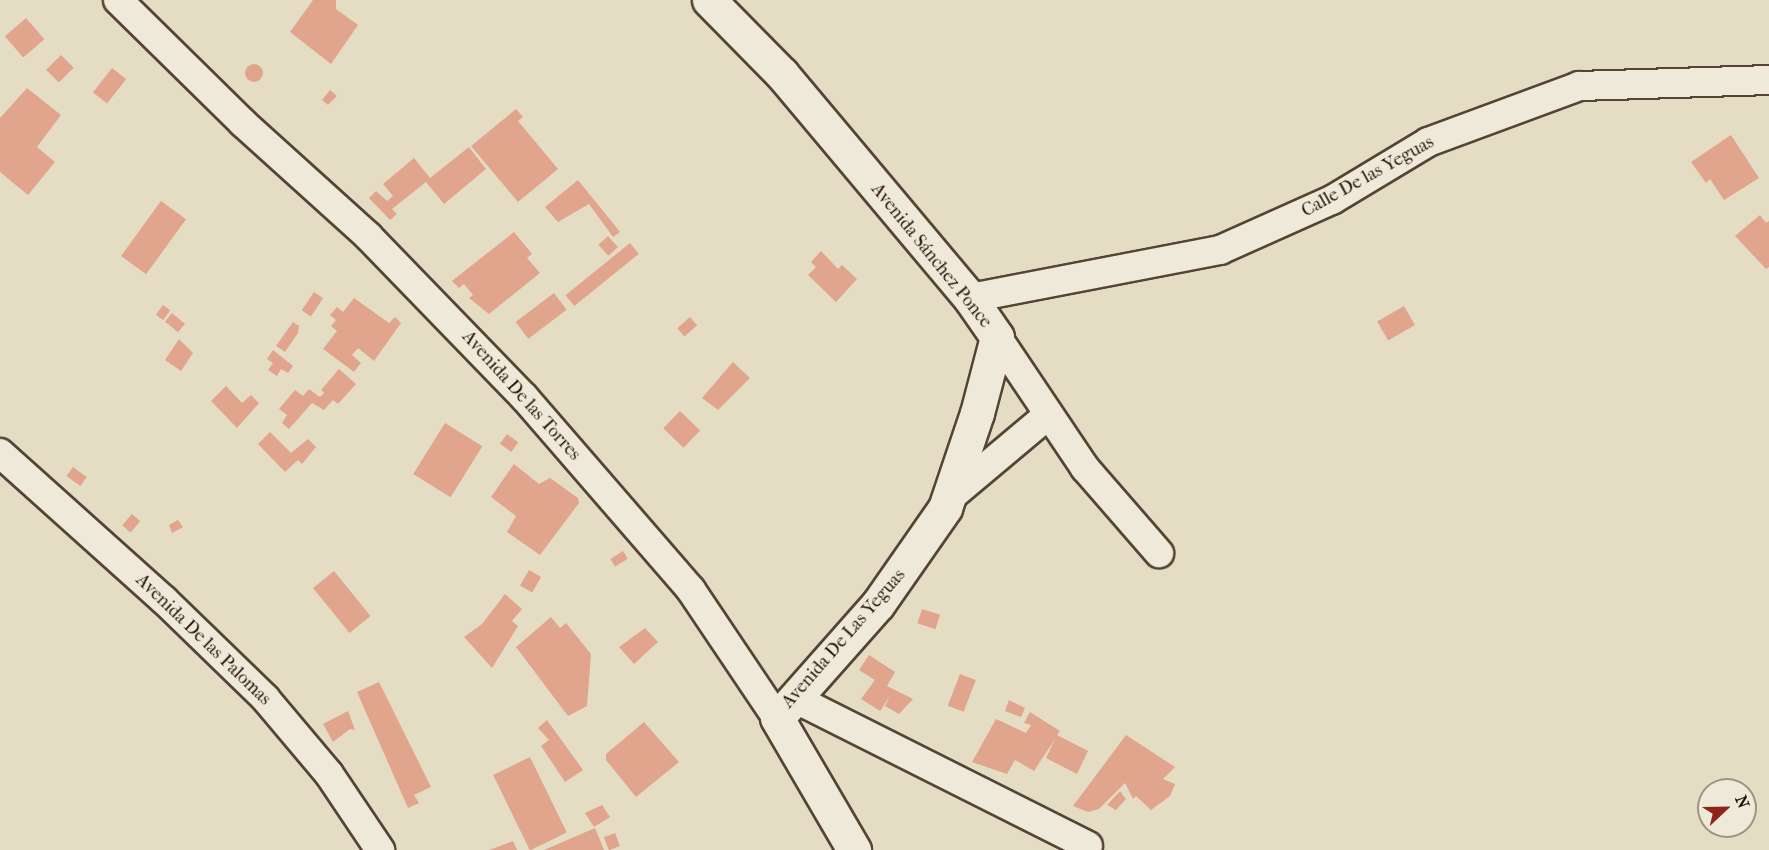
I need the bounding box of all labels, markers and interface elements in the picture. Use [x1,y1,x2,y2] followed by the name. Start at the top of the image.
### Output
[1298,132,1438,222] street label: Calle De las Yeguas
[866,179,996,333] street label: Avenida Sánchez Ponce
[457,327,585,465] street label: Avenida De las Torres
[778,565,910,713] street label: Avenida De Las Yeguas
[131,570,275,710] street label: Avenida De las Palomas
[1697,778,1757,838] north arrow
[1731,793,1753,811] text: N

